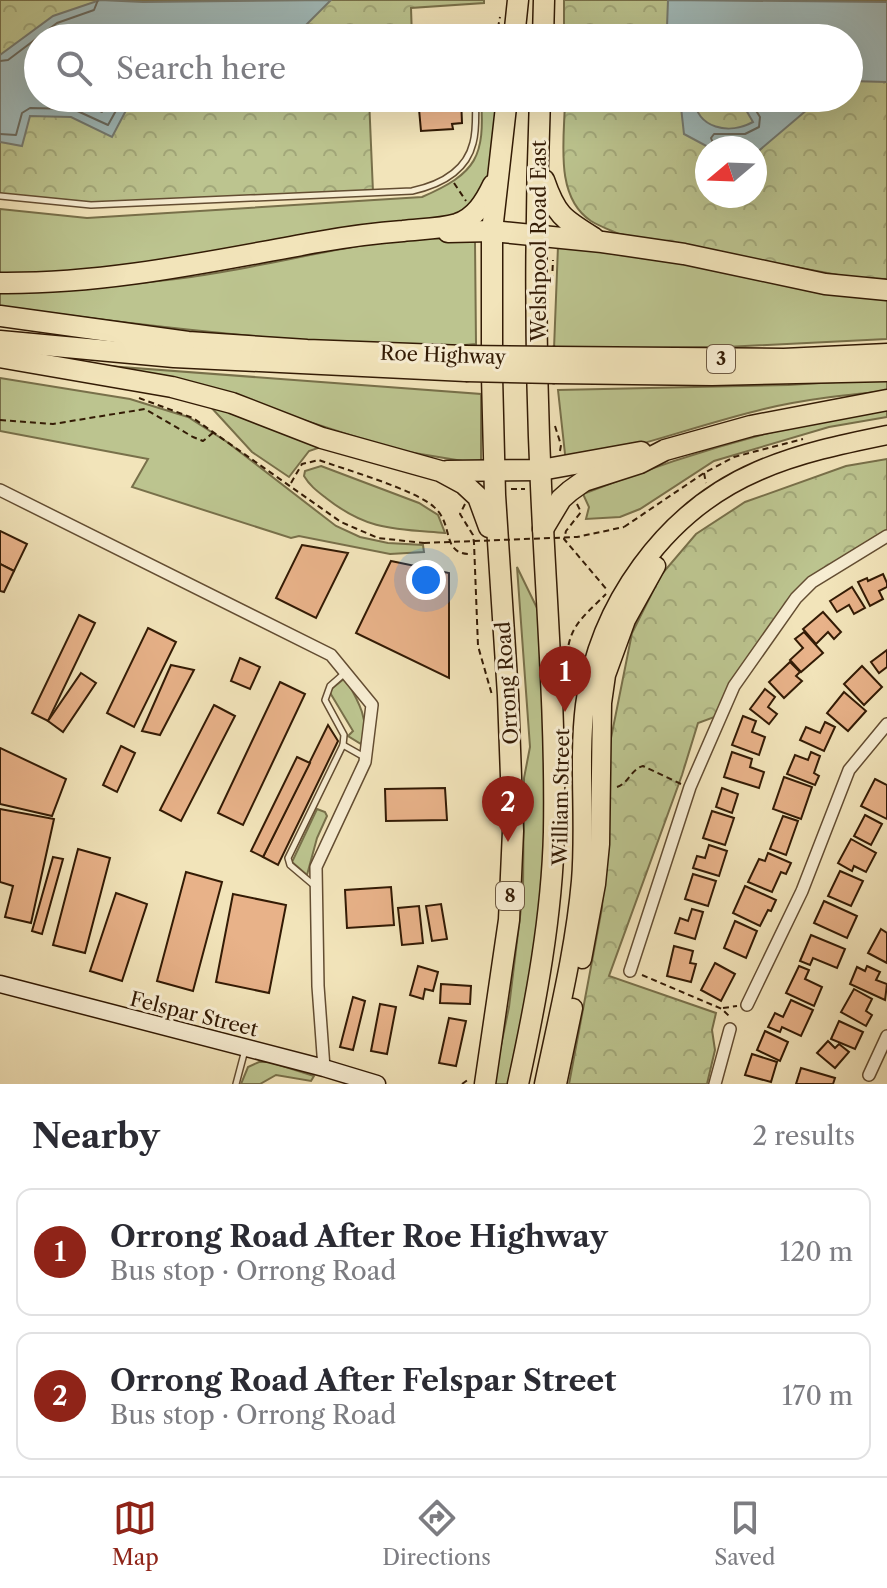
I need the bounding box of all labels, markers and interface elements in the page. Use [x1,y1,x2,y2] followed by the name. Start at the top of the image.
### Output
[24,24,863,112] search box
[52,46,96,90] icon: search
[116,50,286,87] text: Search here
[695,136,767,208] north arrow
[527,140,551,343] street label: Welshpool Road East
[380,341,507,369] street label: Roe Highway
[707,345,735,373] road number: 3
[406,560,446,600] your location
[491,621,523,745] street label: Orrong Road
[539,646,591,712] pin: 1
[548,728,574,867] street label: William Street
[482,776,534,842] pin: 2
[496,882,524,910] road number: 8
[128,987,260,1041] street label: Felspar Street
[32,1115,160,1157] text: Nearby
[752,1120,855,1152] text: 2 results
[110,1218,608,1255] text: Orrong Road After Roe Highway
[54,1236,66,1268] text: 1
[779,1236,853,1268] text: 120 m
[110,1255,396,1287] text: Bus stop · Orrong Road
[110,1362,616,1399] text: Orrong Road After Felspar Street
[52,1380,68,1412] text: 2
[782,1380,853,1412] text: 170 m
[110,1399,396,1431] text: Bus stop · Orrong Road
[112,1496,159,1571] tab: Map
[382,1496,491,1571] tab: Directions
[714,1496,775,1571] tab: Saved

